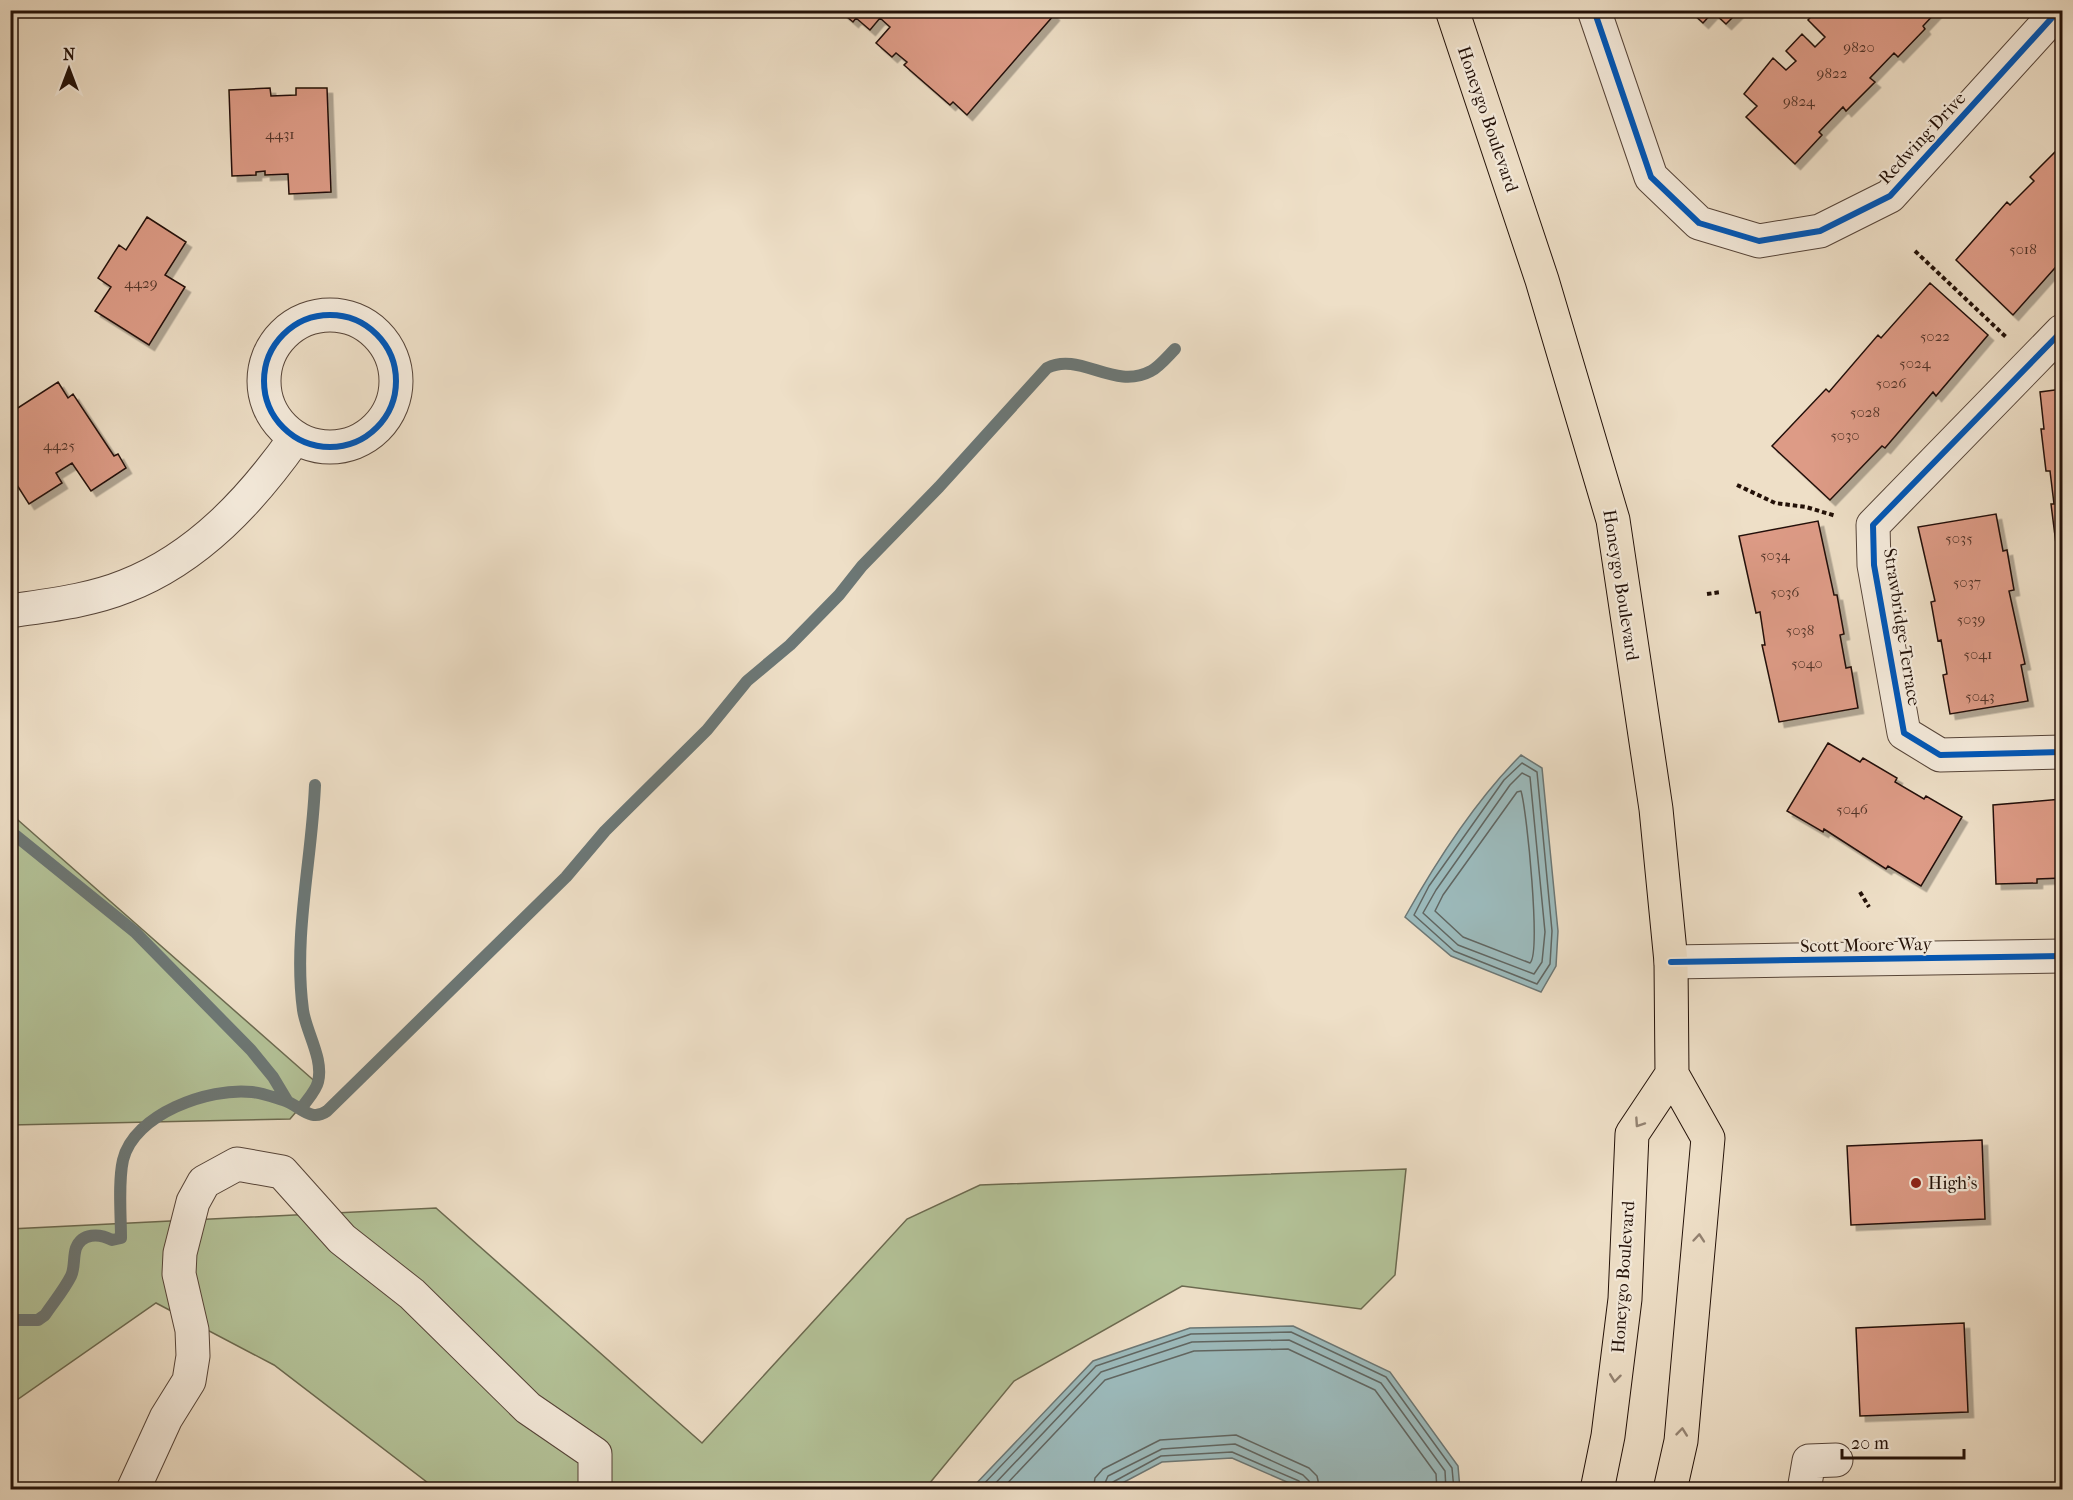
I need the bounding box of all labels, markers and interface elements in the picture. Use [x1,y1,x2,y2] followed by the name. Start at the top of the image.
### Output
[1843,38,1875,56] house number: 9820
[39,39,99,99] north arrow
[1453,44,1522,195] street label: Honeygo Boulevard
[63,45,76,64] text: N
[1817,64,1848,82] house number: 9822
[1874,88,1970,189] street label: Redwing Drive
[1783,92,1816,110] house number: 9824
[265,125,295,143] house number: 4431
[2009,240,2037,258] house number: 5018
[124,274,158,292] house number: 4429
[1920,327,1950,345] house number: 5022
[1899,354,1932,372] house number: 5024
[1876,374,1907,392] house number: 5026
[1850,403,1880,421] house number: 5028
[1830,426,1860,444] house number: 5030
[43,436,75,454] house number: 4425
[1598,508,1643,662] street label: Honeygo Boulevard
[1945,529,1973,547] house number: 5035
[1760,546,1791,564] house number: 5034
[1879,547,1924,707] street label: Strawbridge Terrace
[1953,573,1981,591] house number: 5037
[1771,583,1800,601] house number: 5036
[1957,610,1985,628] house number: 5039
[1786,621,1814,639] house number: 5038
[1964,645,1992,663] house number: 5041
[1791,654,1823,672] house number: 5040
[1965,687,1995,705] house number: 5043
[1836,800,1869,818] house number: 5046
[1800,934,1933,957] street label: Scott Moore Way
[1635,1116,1646,1127] one-way arrow
[1928,1173,1978,1194] place label: High's
[1909,1176,1923,1190] marker: High's
[1608,1200,1639,1354] street label: Honeygo Boulevard
[1692,1234,1705,1243] one-way arrow
[1609,1373,1622,1382] one-way arrow
[1842,1422,1964,1460] scale bar
[1675,1428,1688,1437] one-way arrow
[1851,1433,1889,1454] text: 20 m

